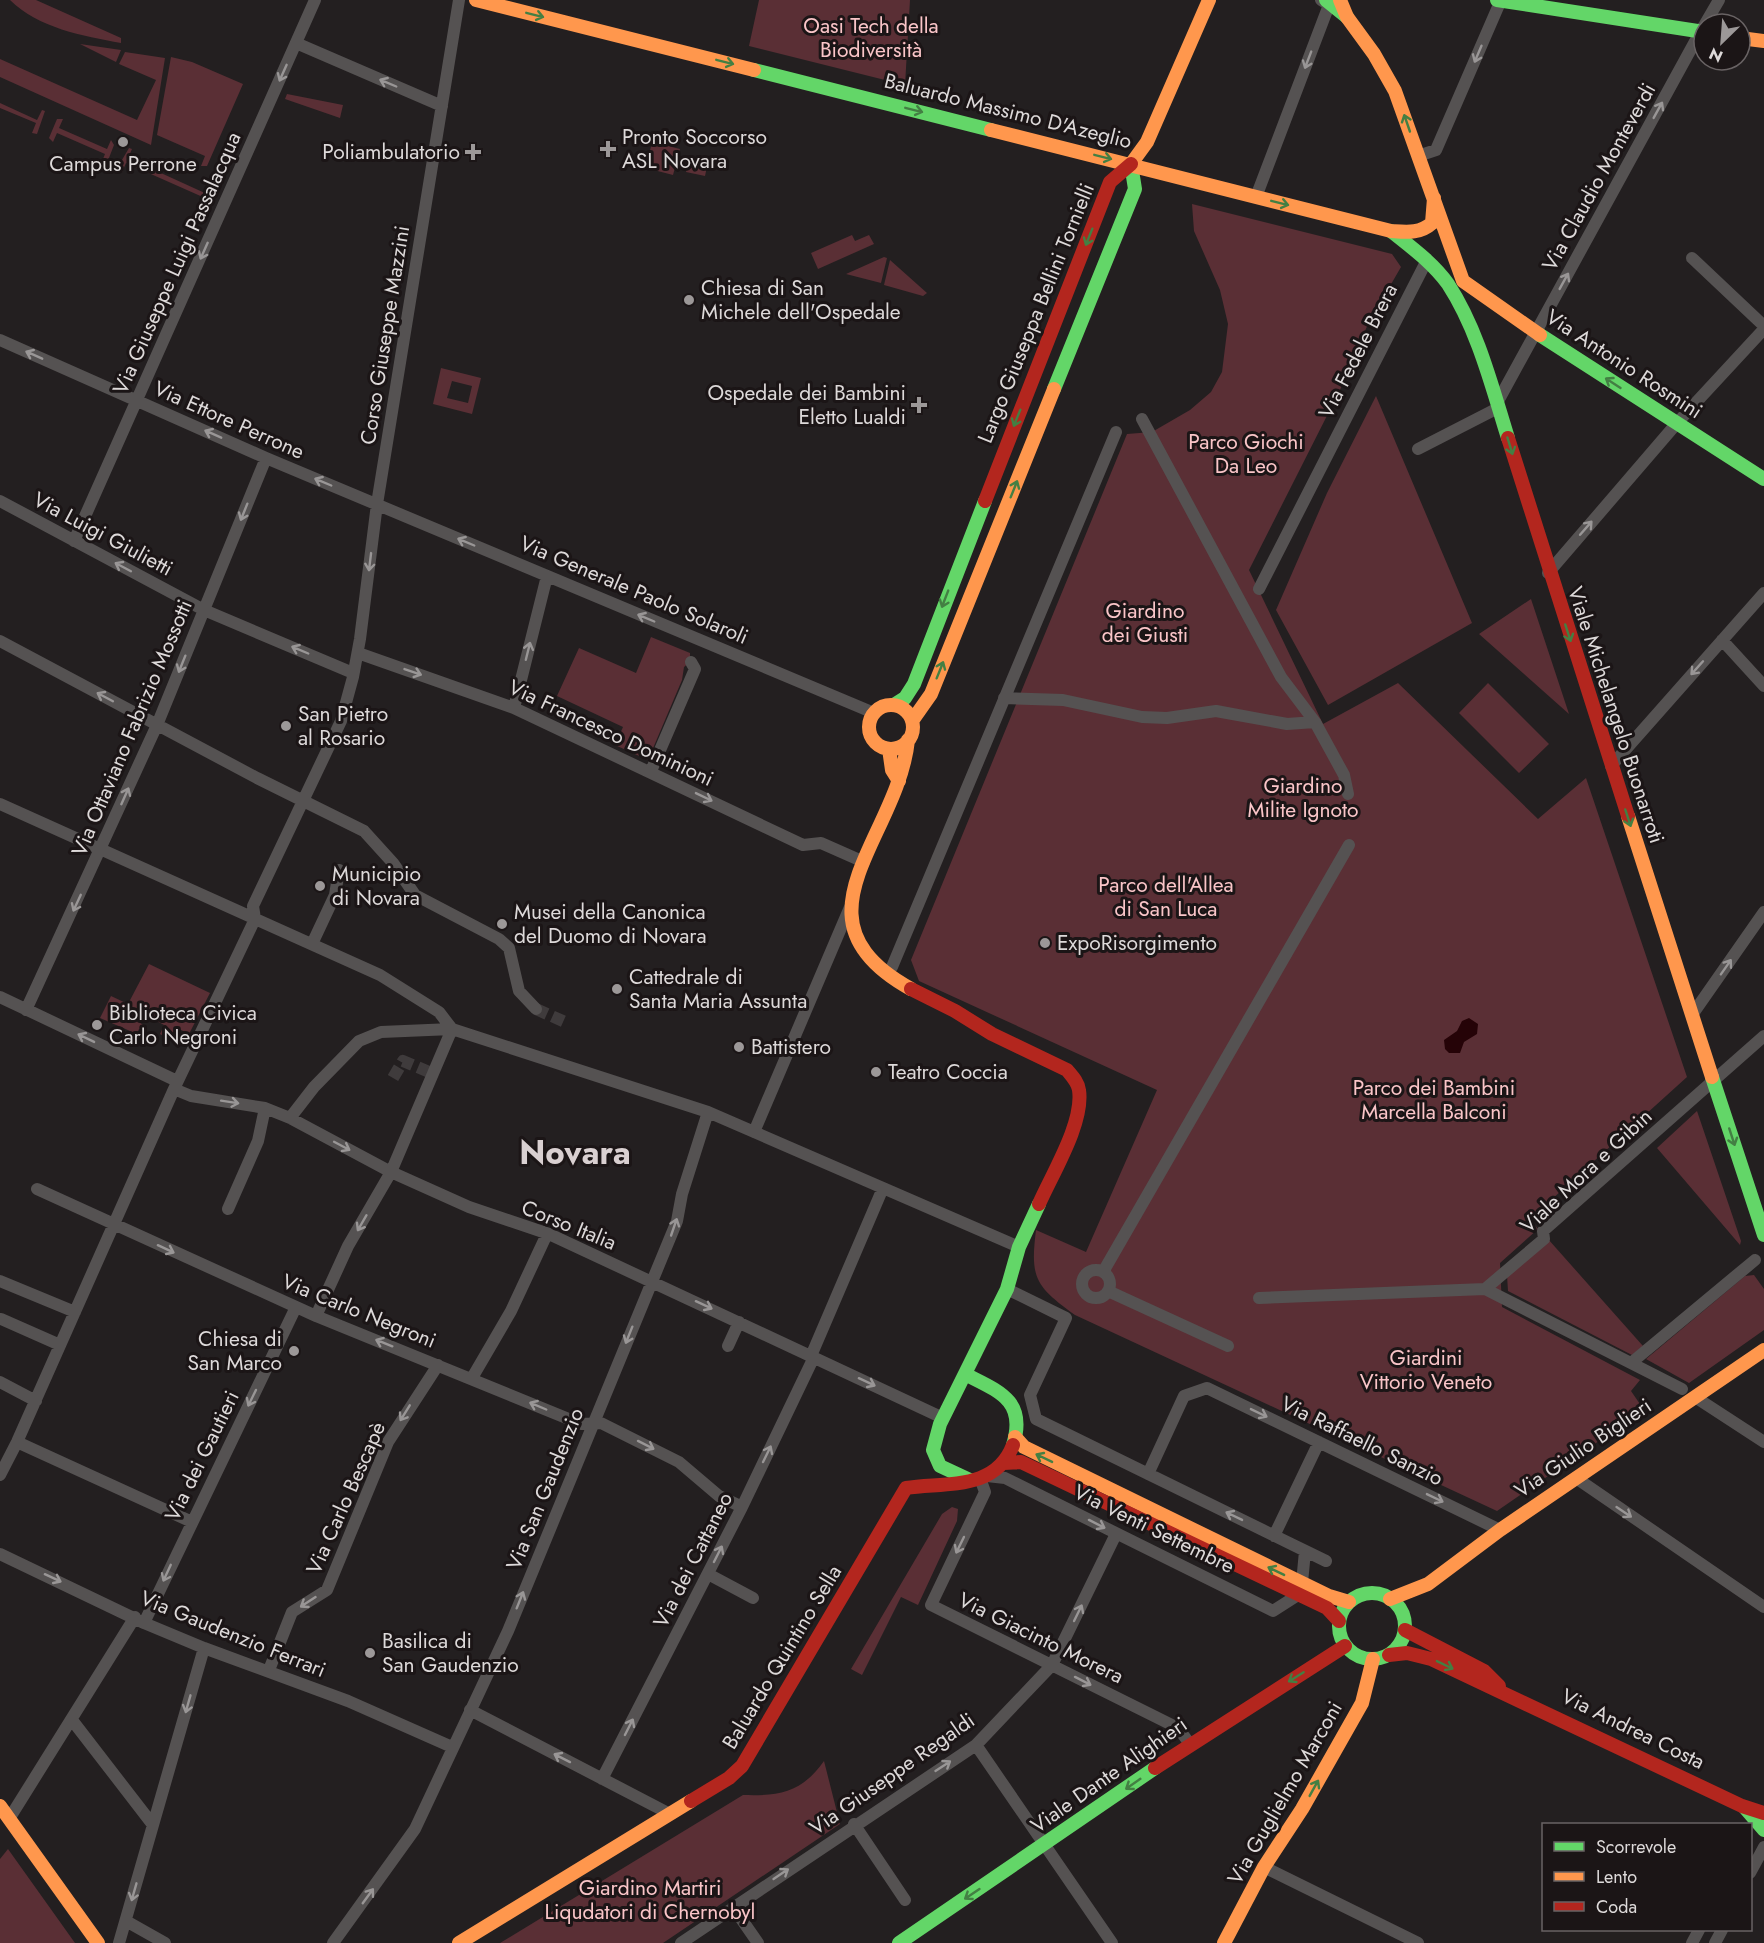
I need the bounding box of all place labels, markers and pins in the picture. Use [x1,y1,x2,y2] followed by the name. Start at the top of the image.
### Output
[622,122,767,176] place label: Pronto Soccorso ASL Novara
[116,135,130,149] marker: Campus Perrone
[322,137,460,167] place label: Poliambulatorio
[599,140,617,158] marker: Pronto Soccorso ASL Novara
[464,143,482,161] marker: Poliambulatorio
[49,149,197,179] place label: Campus Perrone
[701,273,901,327] place label: Chiesa di San Michele dell'Ospedale
[682,293,696,307] marker: Chiesa di San Michele dell'Ospedale
[707,378,906,432] place label: Ospedale dei Bambini Eletto Lualdi
[910,396,928,414] marker: Ospedale dei Bambini Eletto Lualdi
[298,699,388,753] place label: San Pietro al Rosario
[279,719,293,733] marker: San Pietro al Rosario
[332,859,421,913] place label: Municipio di Novara
[313,879,327,893] marker: Municipio di Novara
[514,897,707,951] place label: Musei della Canonica del Duomo di Novara
[495,917,509,931] marker: Musei della Canonica del Duomo di Novara
[1057,928,1217,958] place label: ExpoRisorgimento
[1038,936,1052,950] marker: ExpoRisorgimento
[629,962,807,1016] place label: Cattedrale di Santa Maria Assunta
[610,982,624,996] marker: Cattedrale di Santa Maria Assunta
[109,998,257,1052] place label: Biblioteca Civica Carlo Negroni
[90,1018,104,1032] marker: Biblioteca Civica Carlo Negroni
[751,1032,831,1062] place label: Battistero
[732,1040,746,1054] marker: Battistero
[888,1057,1008,1087] place label: Teatro Coccia
[869,1065,883,1079] marker: Teatro Coccia
[188,1324,282,1378] place label: Chiesa di San Marco
[287,1344,301,1358] marker: Chiesa di San Marco
[382,1626,519,1680] place label: Basilica di San Gaudenzio
[363,1646,377,1660] marker: Basilica di San Gaudenzio

